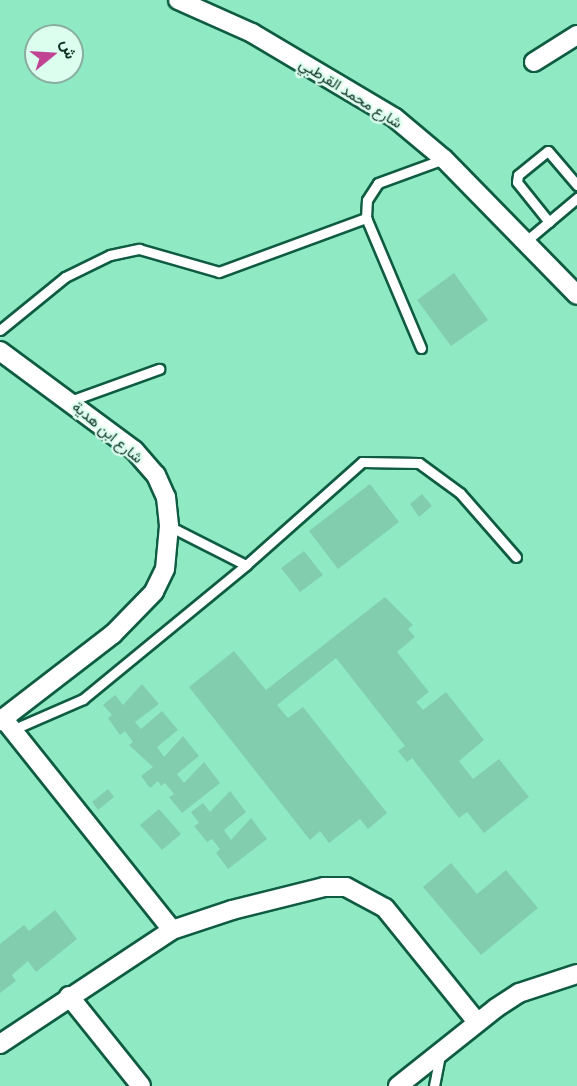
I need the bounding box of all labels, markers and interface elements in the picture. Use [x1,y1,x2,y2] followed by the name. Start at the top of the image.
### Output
[24,24,84,84] north arrow
[57,37,82,61] text: ش
[296,54,406,132] street label: شارع محمد القرطبي
[69,397,147,467] street label: شارع ابن هدية

